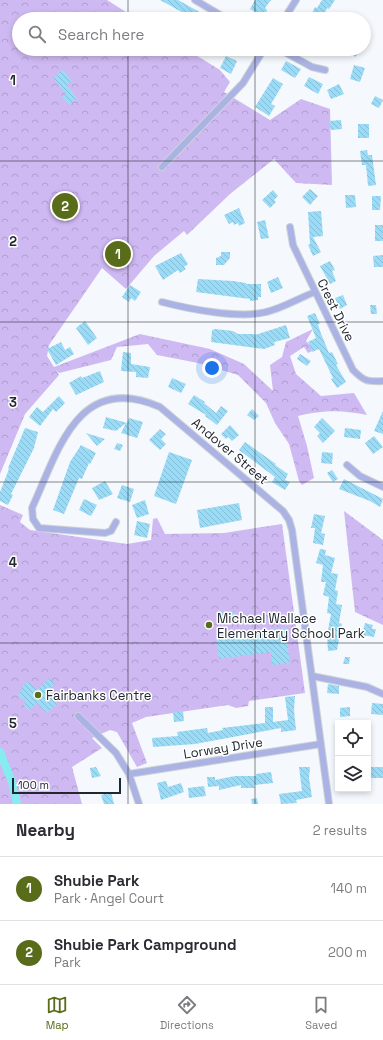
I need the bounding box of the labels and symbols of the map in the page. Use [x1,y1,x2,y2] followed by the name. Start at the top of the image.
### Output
[10,72,16,89] text: 1
[52,191,78,221] pin: 2
[9,233,17,250] text: 2
[105,239,131,269] pin: 1
[313,276,359,344] street label: Crest Drive
[202,358,222,378] your location
[9,394,17,411] text: 3
[188,414,272,488] street label: Andover Street
[9,554,17,571] text: 4
[217,610,365,642] place label: Michael Wallace Elementary School Park
[204,620,214,630] marker: Michael Wallace Elementary School Park
[46,687,152,704] place label: Fairbanks Centre
[33,690,43,700] marker: Fairbanks Centre
[9,715,17,732] text: 5
[182,733,264,763] street label: Lorway Drive
[12,776,121,795] scale bar

